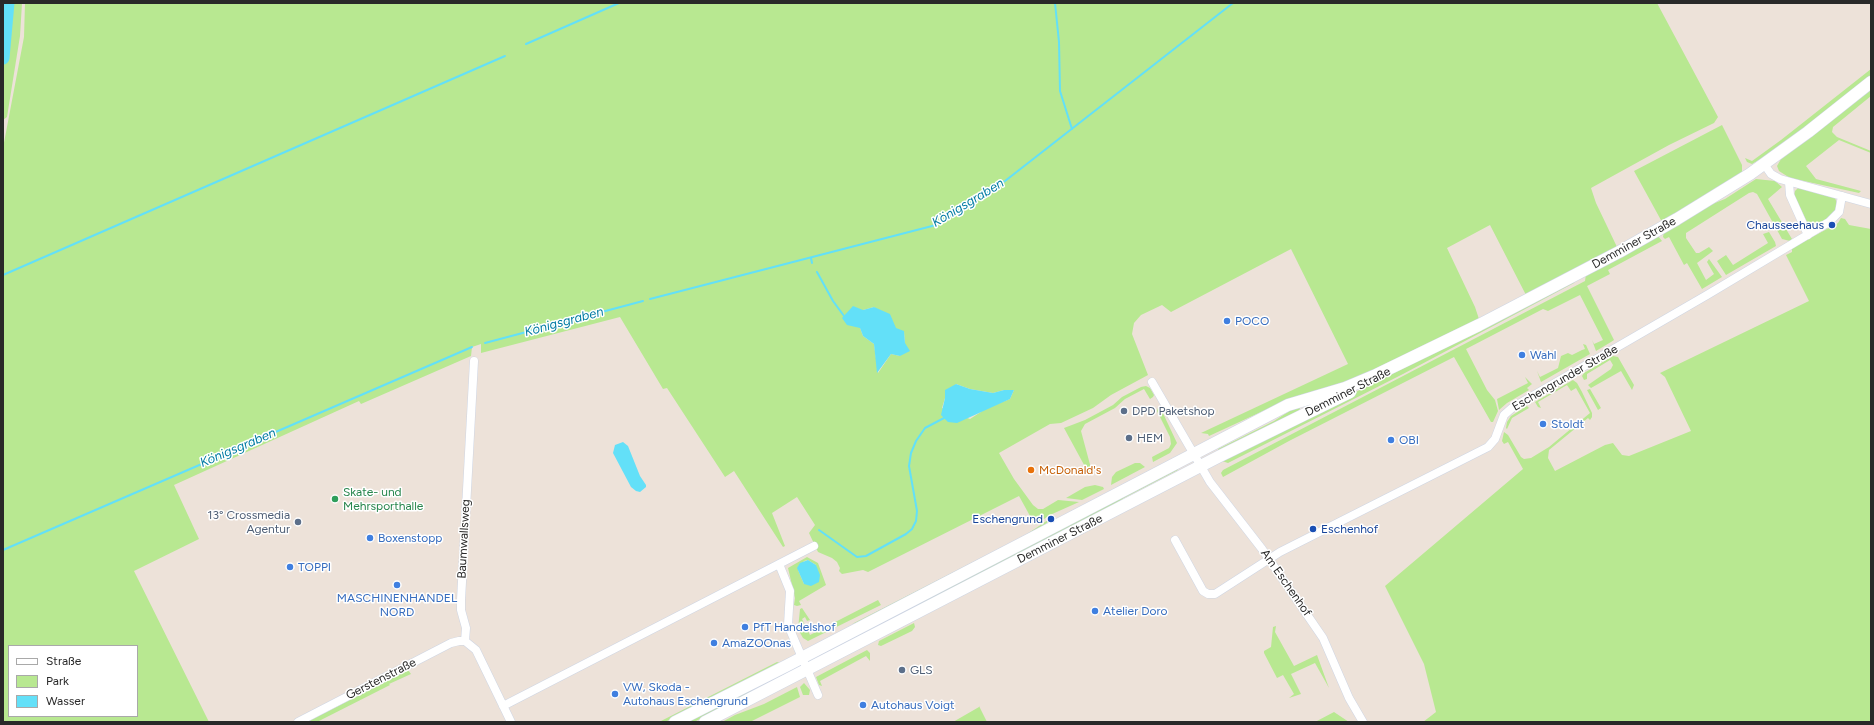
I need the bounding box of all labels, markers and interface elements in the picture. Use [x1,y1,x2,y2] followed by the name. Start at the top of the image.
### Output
[929,175,1007,231] water label: Königsgraben
[1590,214,1678,272] street label: Demminer Straße
[1746,218,1824,232] place label: Chausseehaus
[1827,220,1837,230] marker: Chausseehaus
[523,304,605,340] water label: Königsgraben
[1235,314,1269,328] place label: POCO
[1222,316,1232,326] marker: POCO
[1510,342,1620,414] street label: Eschengrunder Straße
[1530,348,1556,362] place label: Wahl
[1517,350,1527,360] marker: Wahl
[1303,364,1393,420] street label: Demminer Straße
[1132,404,1214,418] place label: DPD Paketshop
[1119,406,1129,416] marker: DPD Paketshop
[1551,417,1584,431] place label: Stoldt
[1538,419,1548,429] marker: Stoldt
[198,425,278,471] water label: Königsgraben
[1137,431,1163,445] place label: HEM
[1124,433,1134,443] marker: HEM
[1399,433,1419,447] place label: OBI
[1386,435,1396,445] marker: OBI
[1039,463,1101,477] place label: McDonald's
[1026,465,1036,475] marker: McDonald's
[343,485,423,513] place label: Skate- und Mehrsporthalle
[330,494,340,504] marker: Skate- und Mehrsporthalle
[455,499,473,579] street label: Baumwallsweg
[208,508,290,536] place label: 13° Crossmedia Agentur
[1015,511,1105,567] street label: Demminer Straße
[972,512,1043,526] place label: Eschengrund
[1046,514,1056,524] marker: Eschengrund
[293,517,303,527] marker: 13° Crossmedia Agentur
[1321,522,1378,536] place label: Eschenhof
[1308,524,1318,534] marker: Eschenhof
[378,531,442,545] place label: Boxenstopp
[365,533,375,543] marker: Boxenstopp
[1258,547,1314,619] street label: Am Eschenhof
[298,560,331,574] place label: TOPPI
[285,562,295,572] marker: TOPPI
[392,580,402,590] marker: MASCHINENHANDEL NORD
[337,591,457,619] place label: MASCHINENHANDEL NORD
[1103,604,1167,618] place label: Atelier Doro
[1090,606,1100,616] marker: Atelier Doro
[753,620,836,634] place label: PfT Handelshof
[740,622,750,632] marker: PfT Handelshof
[722,636,791,650] place label: AmaZOOnas
[709,638,719,648] marker: AmaZOOnas
[8,645,138,717] legend
[46,654,81,668] text: Straße
[344,655,418,703] street label: Gerstenstraße
[910,663,933,677] place label: GLS
[897,665,907,675] marker: GLS
[46,674,69,688] text: Park
[623,680,748,708] place label: VW, Skoda - Autohaus Eschengrund
[610,689,620,699] marker: VW, Skoda - Autohaus Eschengrund
[46,694,85,708] text: Wasser
[871,698,955,712] place label: Autohaus Voigt
[858,700,868,710] marker: Autohaus Voigt

